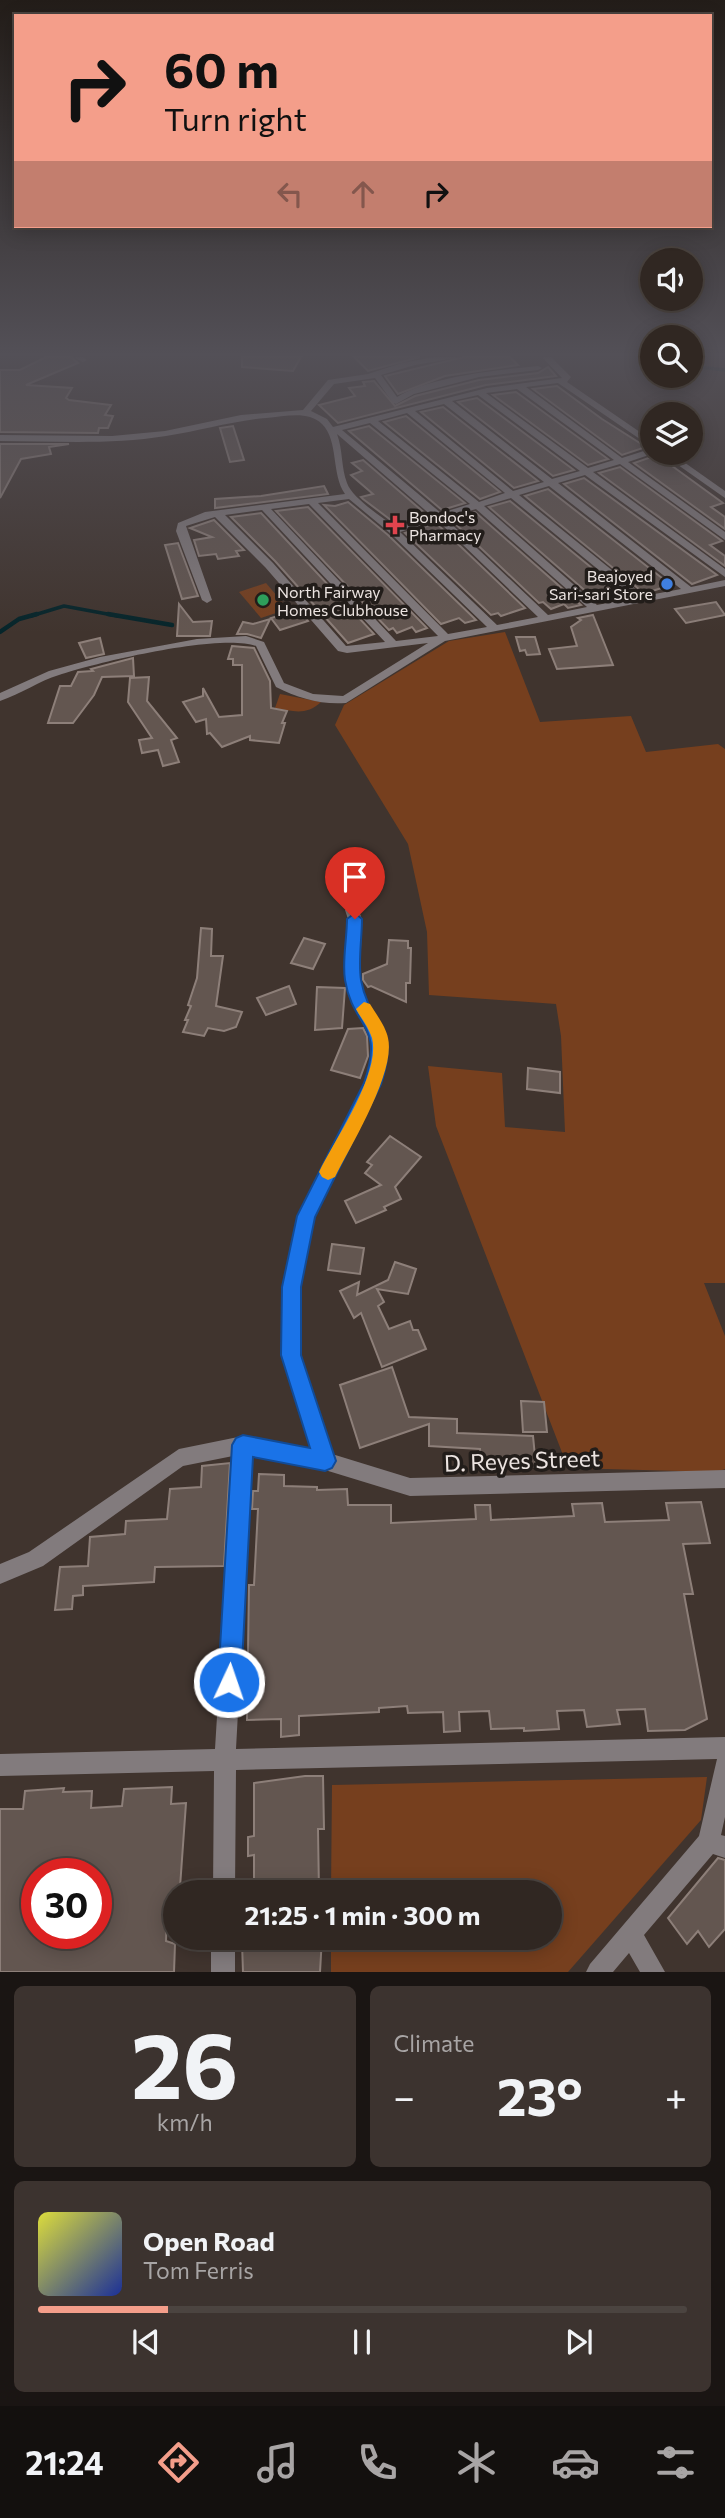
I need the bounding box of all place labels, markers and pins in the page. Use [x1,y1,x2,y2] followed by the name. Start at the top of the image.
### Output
[409,507,482,544] place label: Bondoc's Pharmacy
[387,517,403,533] marker: Bondoc's Pharmacy
[549,566,653,603] place label: Beajoyed Sari-sari Store
[659,576,675,592] marker: Beajoyed Sari-sari Store
[277,582,408,619] place label: North Fairway Homes Clubhouse
[255,592,271,608] marker: North Fairway Homes Clubhouse
[325,847,385,919] pin

